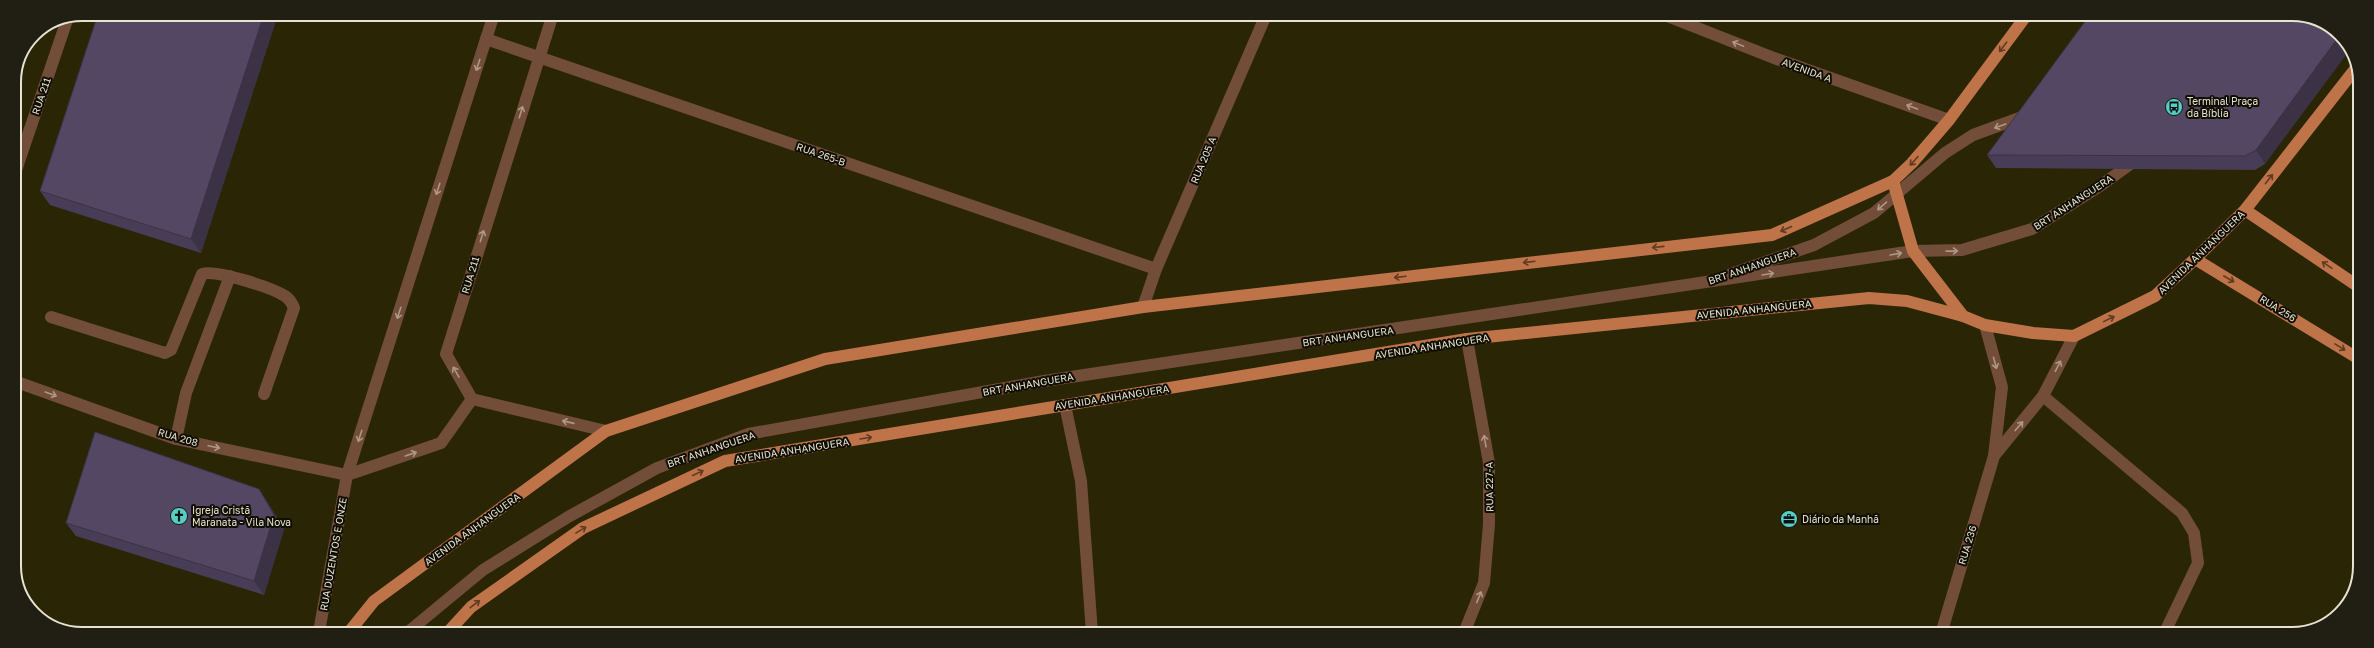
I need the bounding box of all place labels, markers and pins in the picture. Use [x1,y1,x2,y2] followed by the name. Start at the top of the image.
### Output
[2187,95,2258,119] place label: Terminal Praça da Bíblia
[2164,97,2184,117] bus stop icon: Terminal Praça da Bíblia
[192,504,291,528] place label: Igreja Cristã Maranata - Vila Nova
[169,506,189,526] church icon: Igreja Cristã Maranata - Vila Nova
[1779,509,1799,529] office icon: Diário da Manhã
[1802,513,1879,525] place label: Diário da Manhã

